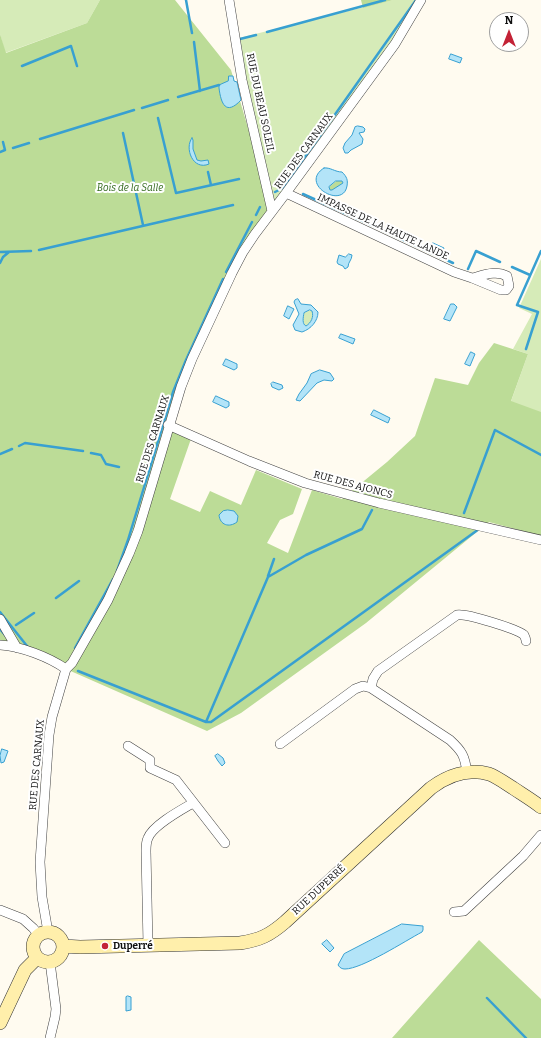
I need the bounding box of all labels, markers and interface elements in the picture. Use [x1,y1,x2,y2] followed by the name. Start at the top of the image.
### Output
[489,12,529,52] north arrow
[505,14,513,27] text: N
[244,52,276,154] street label: RUE DU BEAU SOLEIL
[272,111,336,191] street label: RUE DES CARNAUX
[97,182,163,194] park label: Bois de la Salle
[315,191,451,263] street label: IMPASSE DE LA HAUTE LANDE
[134,394,172,484] street label: RUE DES CARNAUX
[312,469,394,501] street label: RUE DES AJONCS
[27,719,47,811] street label: RUE DES CARNAUX
[290,862,348,918] street label: RUE DUPERRÉ
[113,940,153,952] place label: Duperré
[100,941,110,951] marker: Duperré

